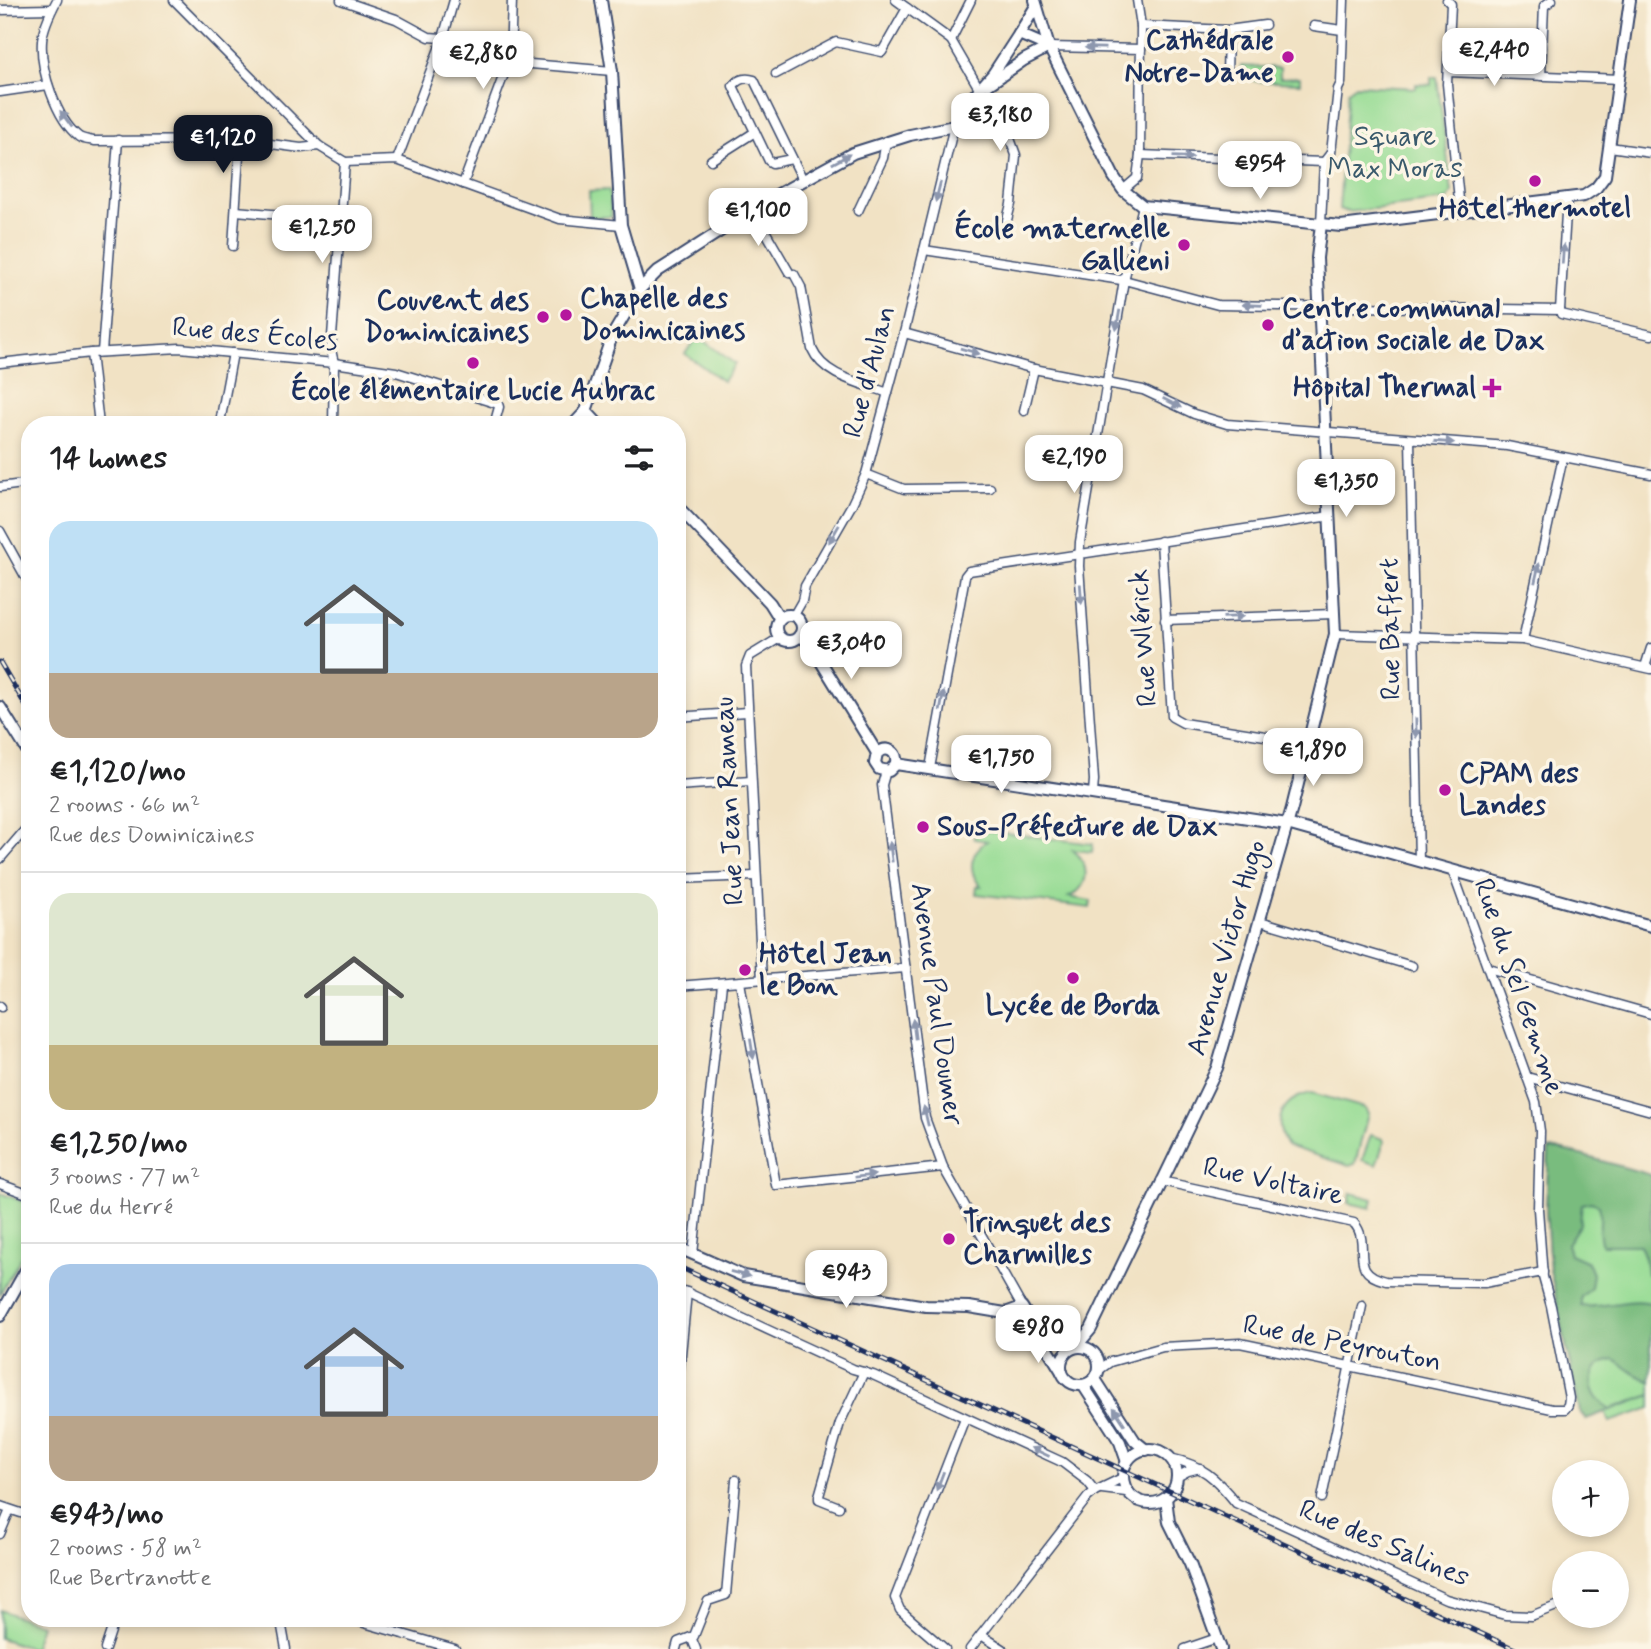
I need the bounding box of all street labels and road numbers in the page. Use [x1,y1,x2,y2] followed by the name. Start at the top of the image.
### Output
[835,302,905,442] street label: Rue d'Aulan
[171,307,340,361] street label: Rue des Écoles
[1371,558,1411,700] street label: Rue Baffert
[1121,568,1167,708] street label: Rue Wlérick
[706,696,754,906] street label: Rue Jean Rameau
[1179,836,1277,1061] street label: Avenue Victor Hugo
[1464,874,1572,1100] street label: Rue du Sel Gemme
[901,880,971,1128] street label: Avenue Paul Doumer
[1200,1149,1346,1215] street label: Rue Voltaire
[1240,1307,1444,1381] street label: Rue de Peyrouton
[1293,1491,1475,1597] street label: Rue des Salines

